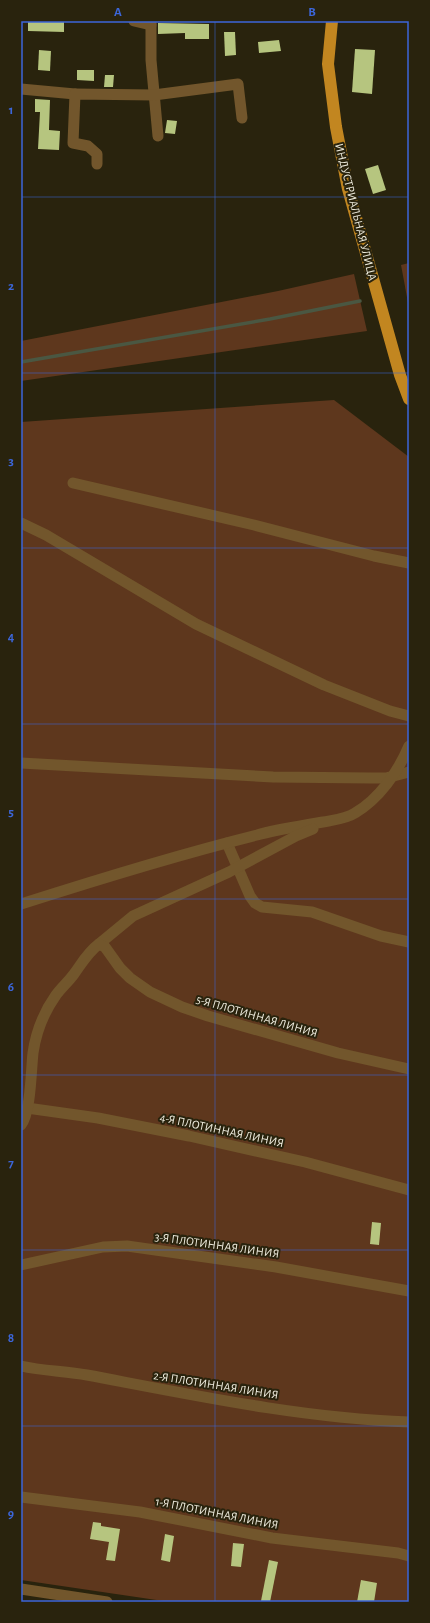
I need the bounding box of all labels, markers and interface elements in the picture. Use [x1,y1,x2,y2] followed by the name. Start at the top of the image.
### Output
[114,6,122,19] text: A
[308,6,316,19] text: B
[9,104,13,117] text: 1
[333,142,379,282] street label: ИНДУСТРИАЛЬНАЯ УЛИЦА
[8,280,14,293] text: 2
[8,455,14,468] text: 3
[8,631,15,644] text: 4
[8,806,14,819] text: 5
[8,981,14,994] text: 6
[195,993,319,1039] street label: 5-Я ПЛОТИННАЯ ЛИНИЯ
[159,1111,285,1149] street label: 4-Я ПЛОТИННАЯ ЛИНИЯ
[8,1157,14,1170] text: 7
[154,1230,280,1260] street label: 3-Я ПЛОТИННАЯ ЛИНИЯ
[8,1332,14,1345] text: 8
[153,1369,279,1401] street label: 2-Я ПЛОТИННАЯ ЛИНИЯ
[155,1495,279,1531] street label: 1-Я ПЛОТИННАЯ ЛИНИЯ
[8,1508,14,1521] text: 9

